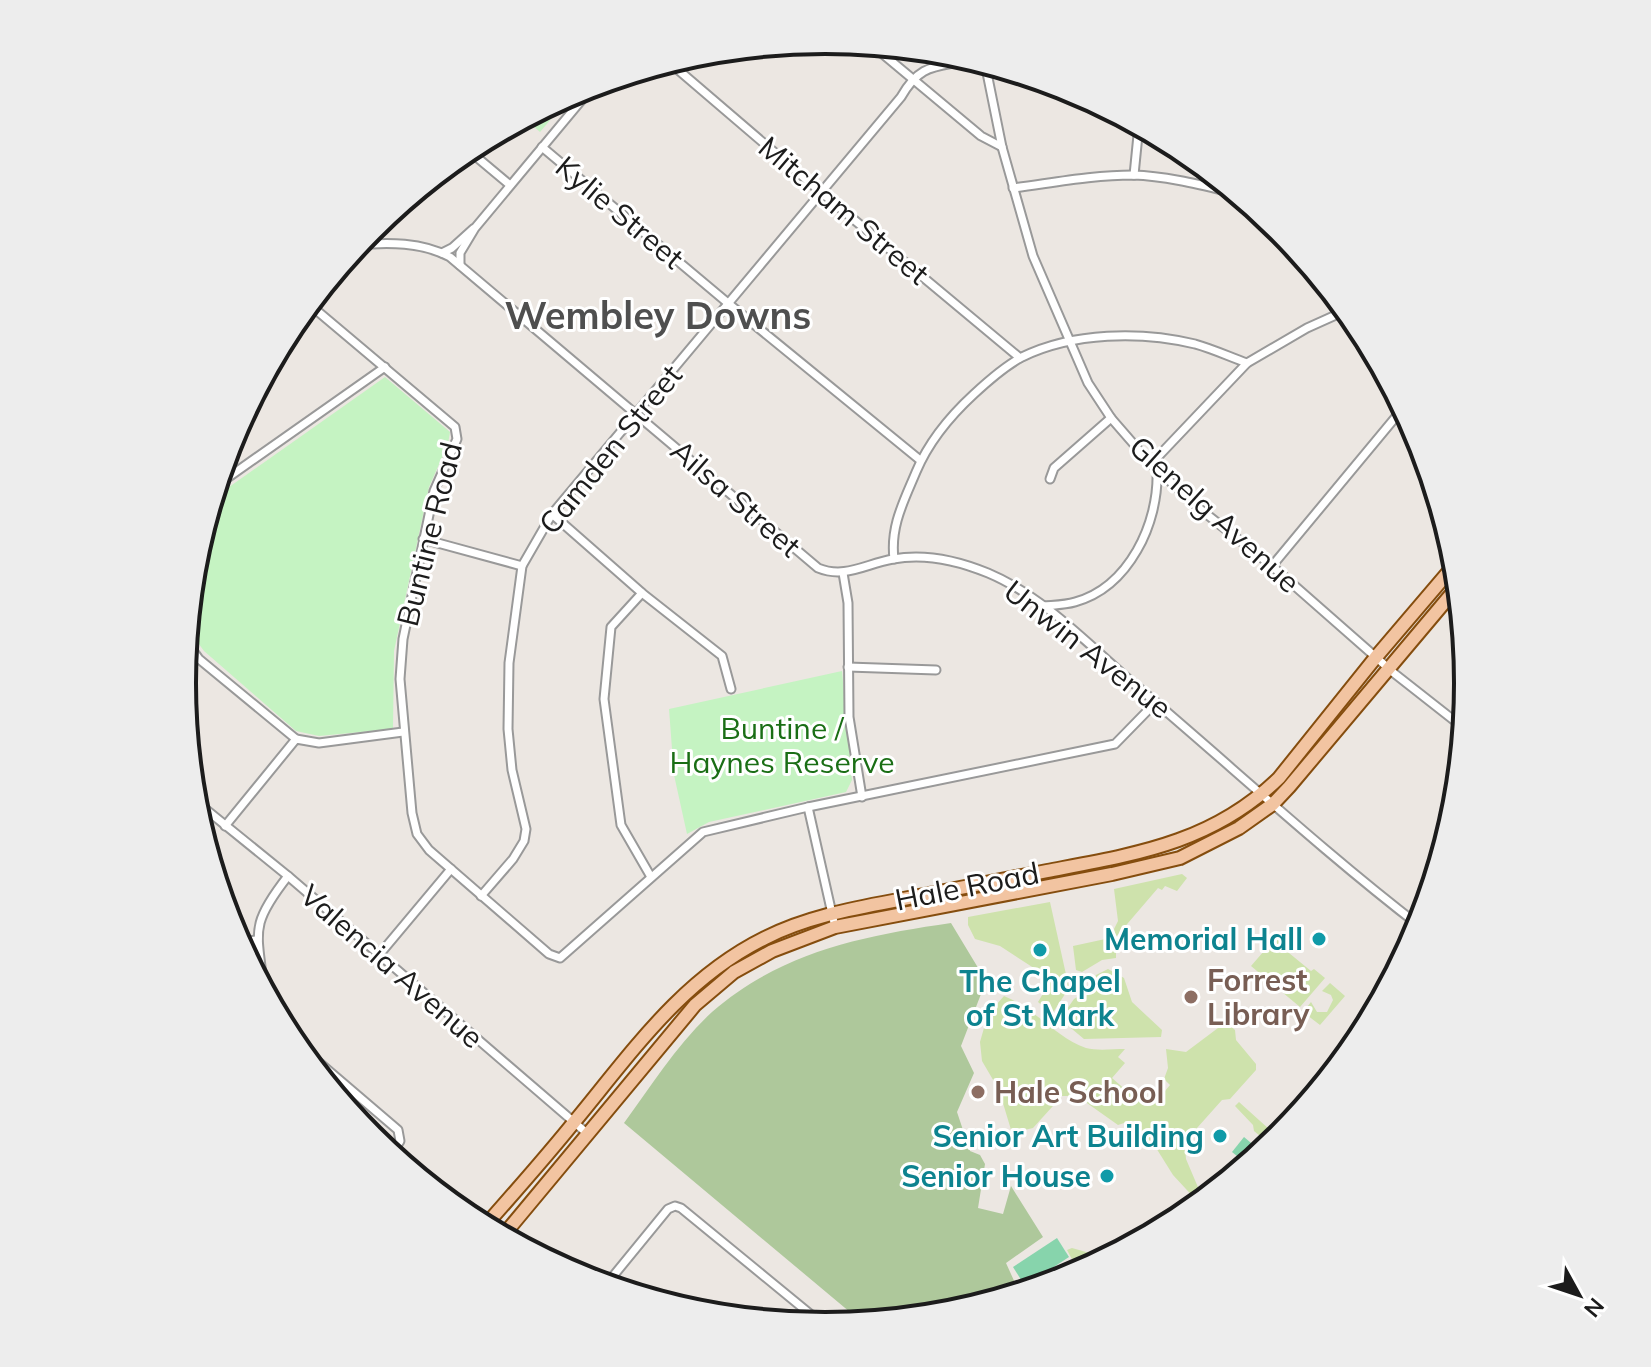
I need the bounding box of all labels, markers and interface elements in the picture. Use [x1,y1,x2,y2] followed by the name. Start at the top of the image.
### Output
[751,128,937,292] street label: Mitcham Street
[548,147,692,277] street label: Kylie Street
[505,291,811,339] district label: Wembley Downs
[530,357,690,541] street label: Camden Street
[1122,427,1308,601] street label: Glenelg Avenue
[663,431,809,565] street label: Ailsa Street
[388,438,470,630] street label: Buntine Road
[997,572,1179,726] street label: Unwin Avenue
[669,709,895,781] park label: Buntine / Haynes Reserve
[892,853,1042,919] street label: Hale Road
[293,876,491,1056] street label: Valencia Avenue
[1104,920,1303,958] place label: Memorial Hall
[1310,930,1328,948] marker: Memorial Hall
[1031,941,1049,959] marker: The Chapel of St Mark
[1207,961,1310,1033] place label: Forrest Library
[959,962,1121,1034] place label: The Chapel of St Mark
[1182,988,1200,1006] marker: Forrest Library
[994,1073,1164,1111] place label: Hale School
[969,1083,987,1101] marker: Hale School
[932,1117,1204,1155] place label: Senior Art Building
[1211,1127,1229,1145] marker: Senior Art Building
[901,1157,1091,1195] place label: Senior House
[1098,1167,1116,1185] marker: Senior House
[1539,1255,1619,1335] north arrow
[1578,1292,1610,1323] text: N

